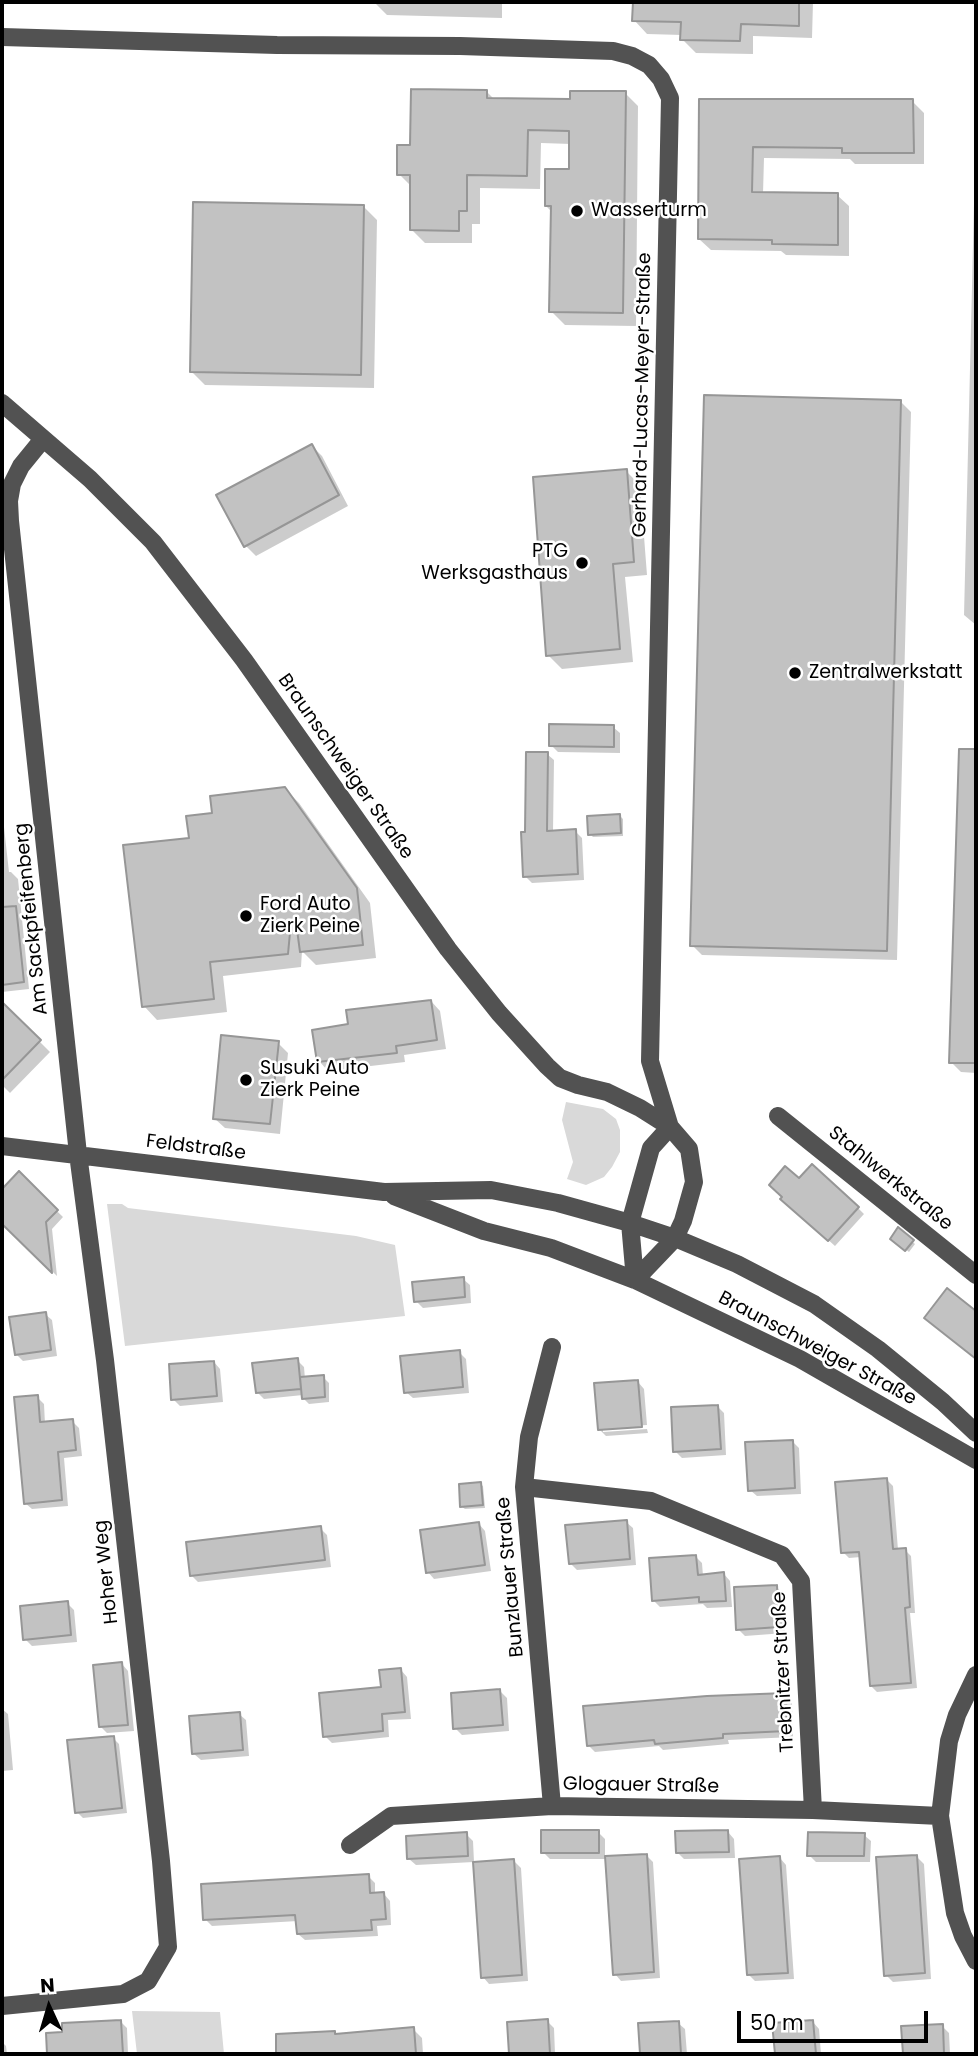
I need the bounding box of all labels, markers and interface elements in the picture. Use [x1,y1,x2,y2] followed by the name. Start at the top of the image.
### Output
[591,200,707,222] place label: Wasserturm
[569,203,585,219] marker: Wasserturm
[629,252,657,538] street label: Gerhard-Lucas-Meyer-Straße
[421,541,568,585] place label: PTG Werksgasthaus
[574,555,590,571] marker: PTG Werksgasthaus
[809,662,962,684] place label: Zentralwerkstatt
[787,665,803,681] marker: Zentralwerkstatt
[272,670,418,864] street label: Braunschweiger Straße
[11,822,53,1016] street label: Am Sackpfeifenberg
[260,894,360,938] place label: Ford Auto Zierk Peine
[238,908,254,924] marker: Ford Auto Zierk Peine
[260,1058,369,1102] place label: Susuki Auto Zierk Peine
[238,1072,254,1088] marker: Susuki Auto Zierk Peine
[823,1122,957,1236] street label: Stahlwerkstraße
[145,1131,247,1165] street label: Feldstraße
[714,1287,920,1411] street label: Braunschweiger Straße
[493,1496,529,1658] street label: Bunzlauer Straße
[90,1519,124,1625] street label: Hoher Weg
[768,1591,800,1753] street label: Trebnitzer Straße
[563,1773,719,1799] street label: Glogauer Straße
[14,1972,84,2042] north arrow
[39,1972,56,2000] text: N
[740,1996,931,2040] scale bar
[750,2008,804,2037] text: 50 m

